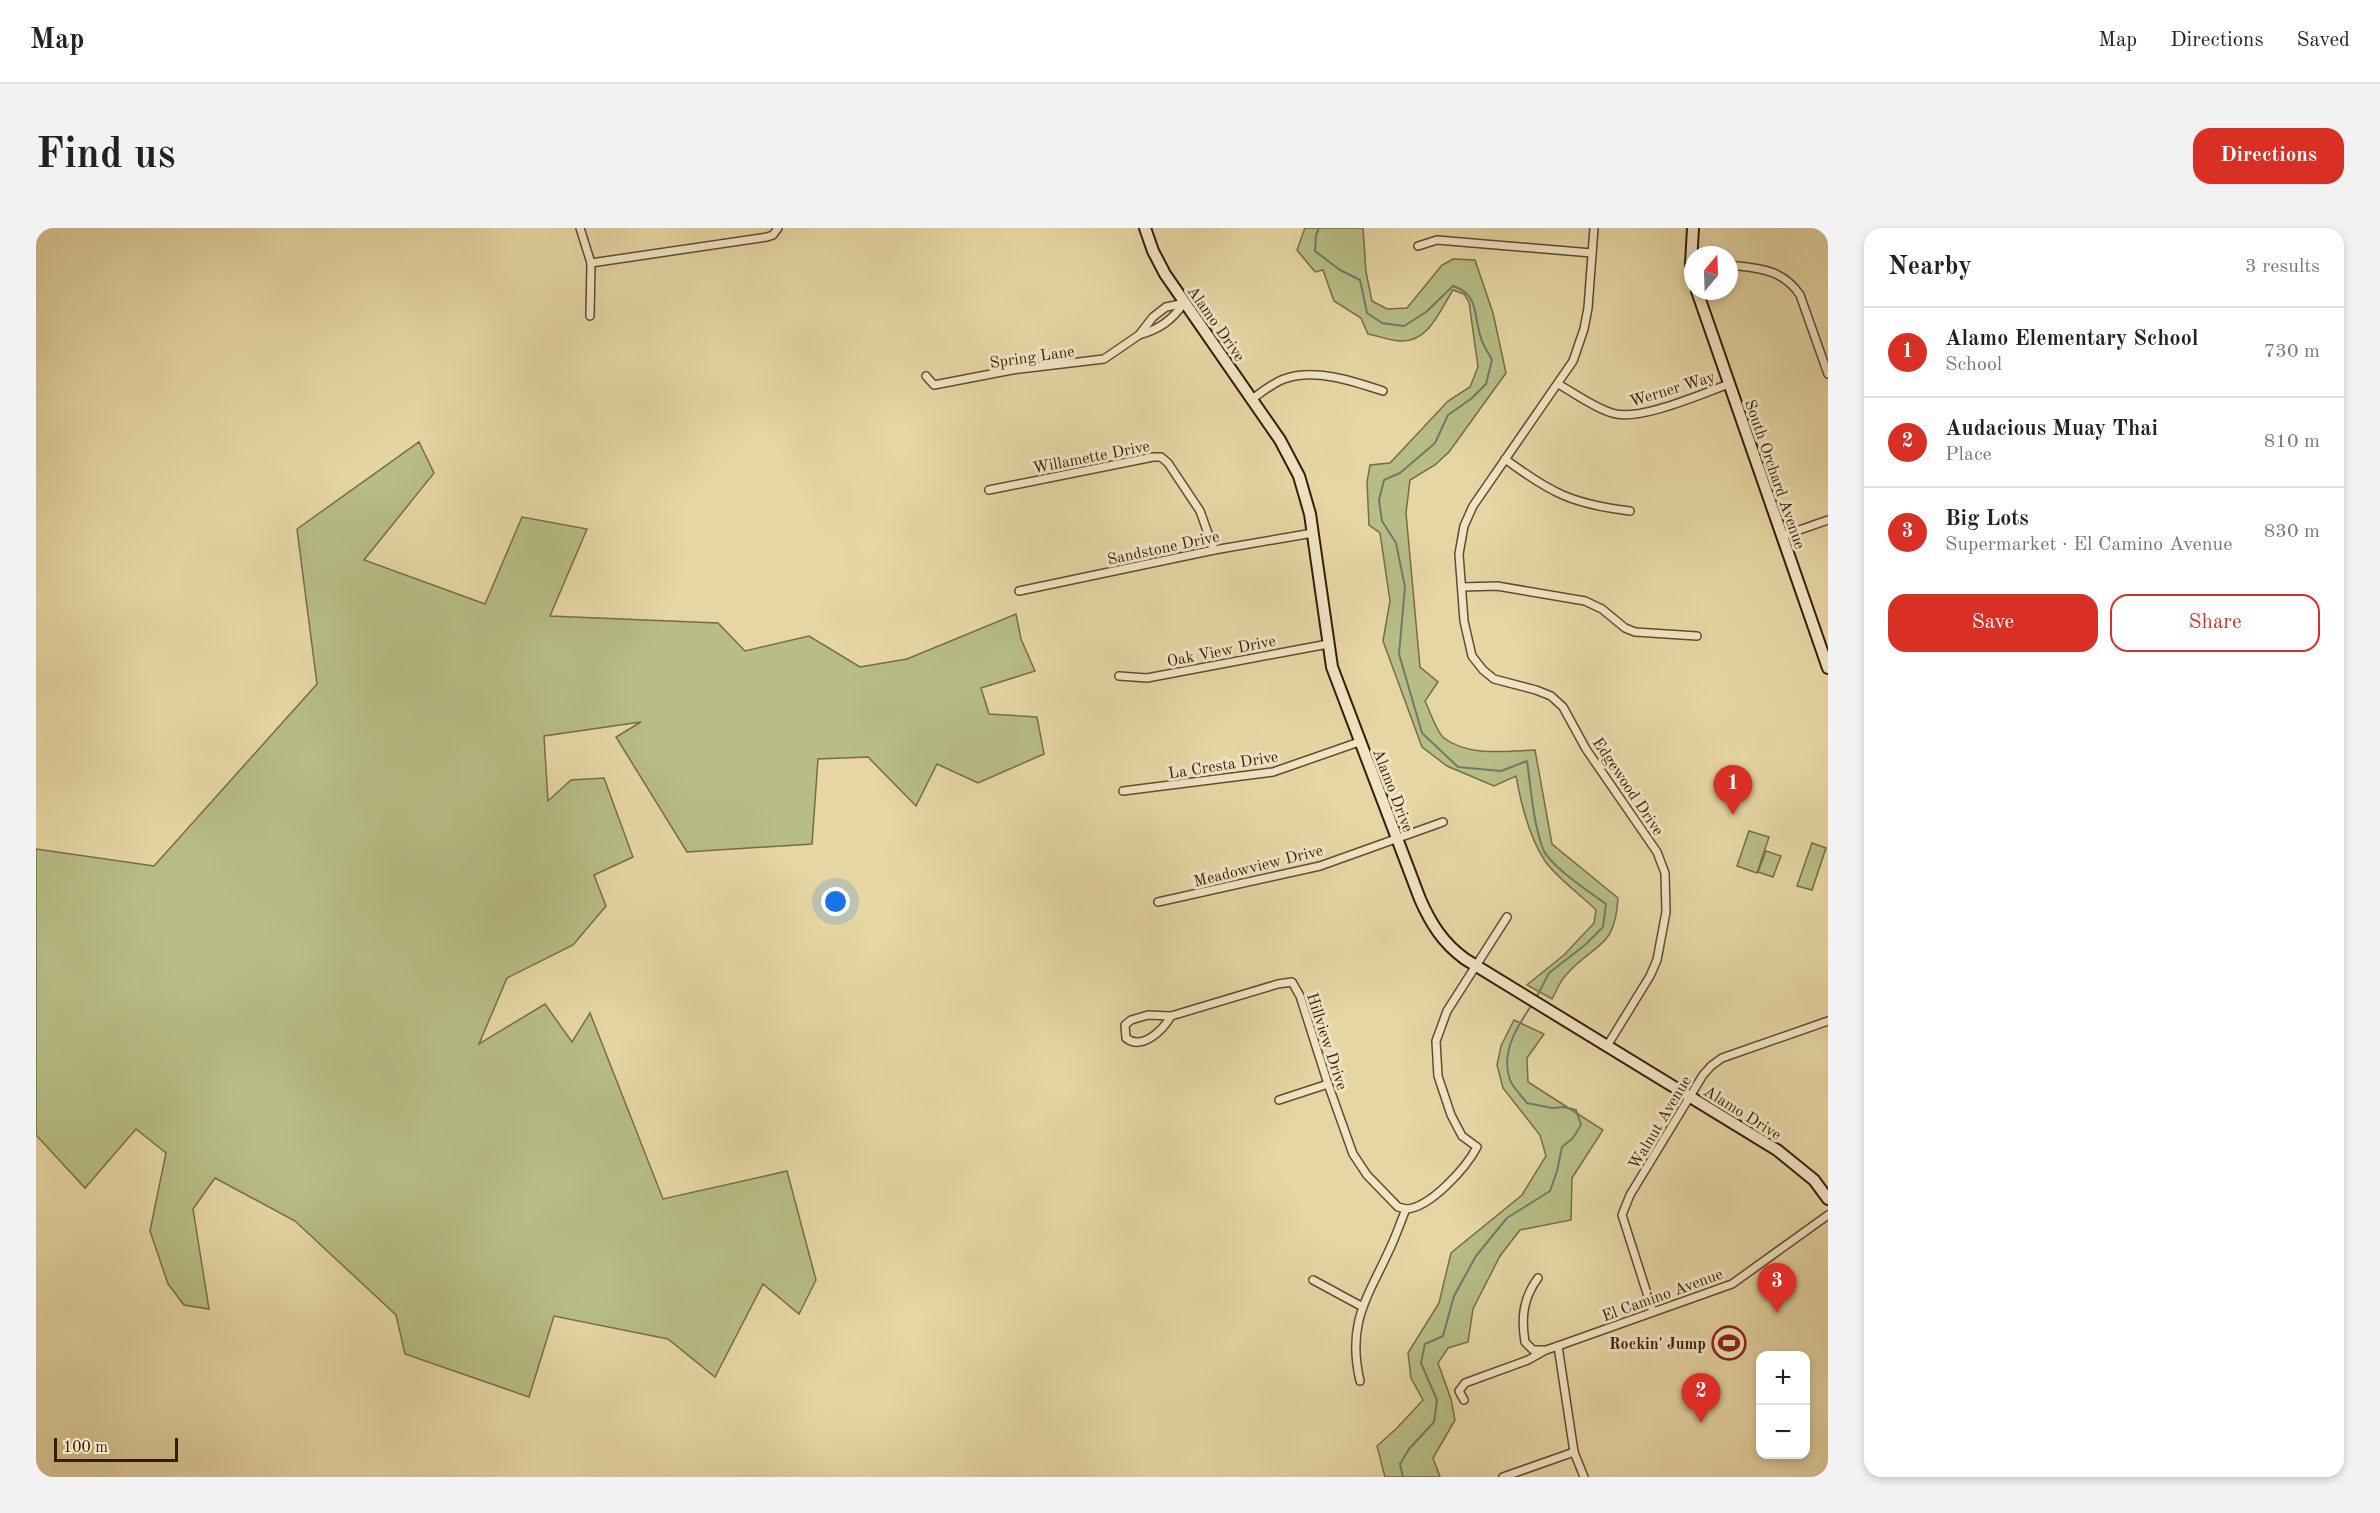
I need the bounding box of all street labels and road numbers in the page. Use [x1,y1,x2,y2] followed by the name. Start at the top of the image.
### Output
[1184,284,1247,365] street label: Alamo Drive
[989,344,1076,372] street label: Spring Lane
[1628,369,1718,410] street label: Werner Way
[1741,398,1807,551] street label: South Orchard Avenue
[1032,439,1151,477] street label: Willamette Drive
[1106,529,1221,569] street label: Sandstone Drive
[1166,634,1277,670] street label: Oak View Drive
[1589,735,1666,839] street label: Edgewood Drive
[1369,747,1415,835] street label: Alamo Drive
[1167,749,1279,783] street label: La Cresta Drive
[1192,843,1325,891] street label: Meadowview Drive
[1303,991,1349,1092] street label: Hillview Drive
[1627,1073,1695,1173] street label: Walnut Avenue
[1700,1084,1784,1144] street label: Alamo Drive
[1600,1267,1725,1325] street label: El Camino Avenue

